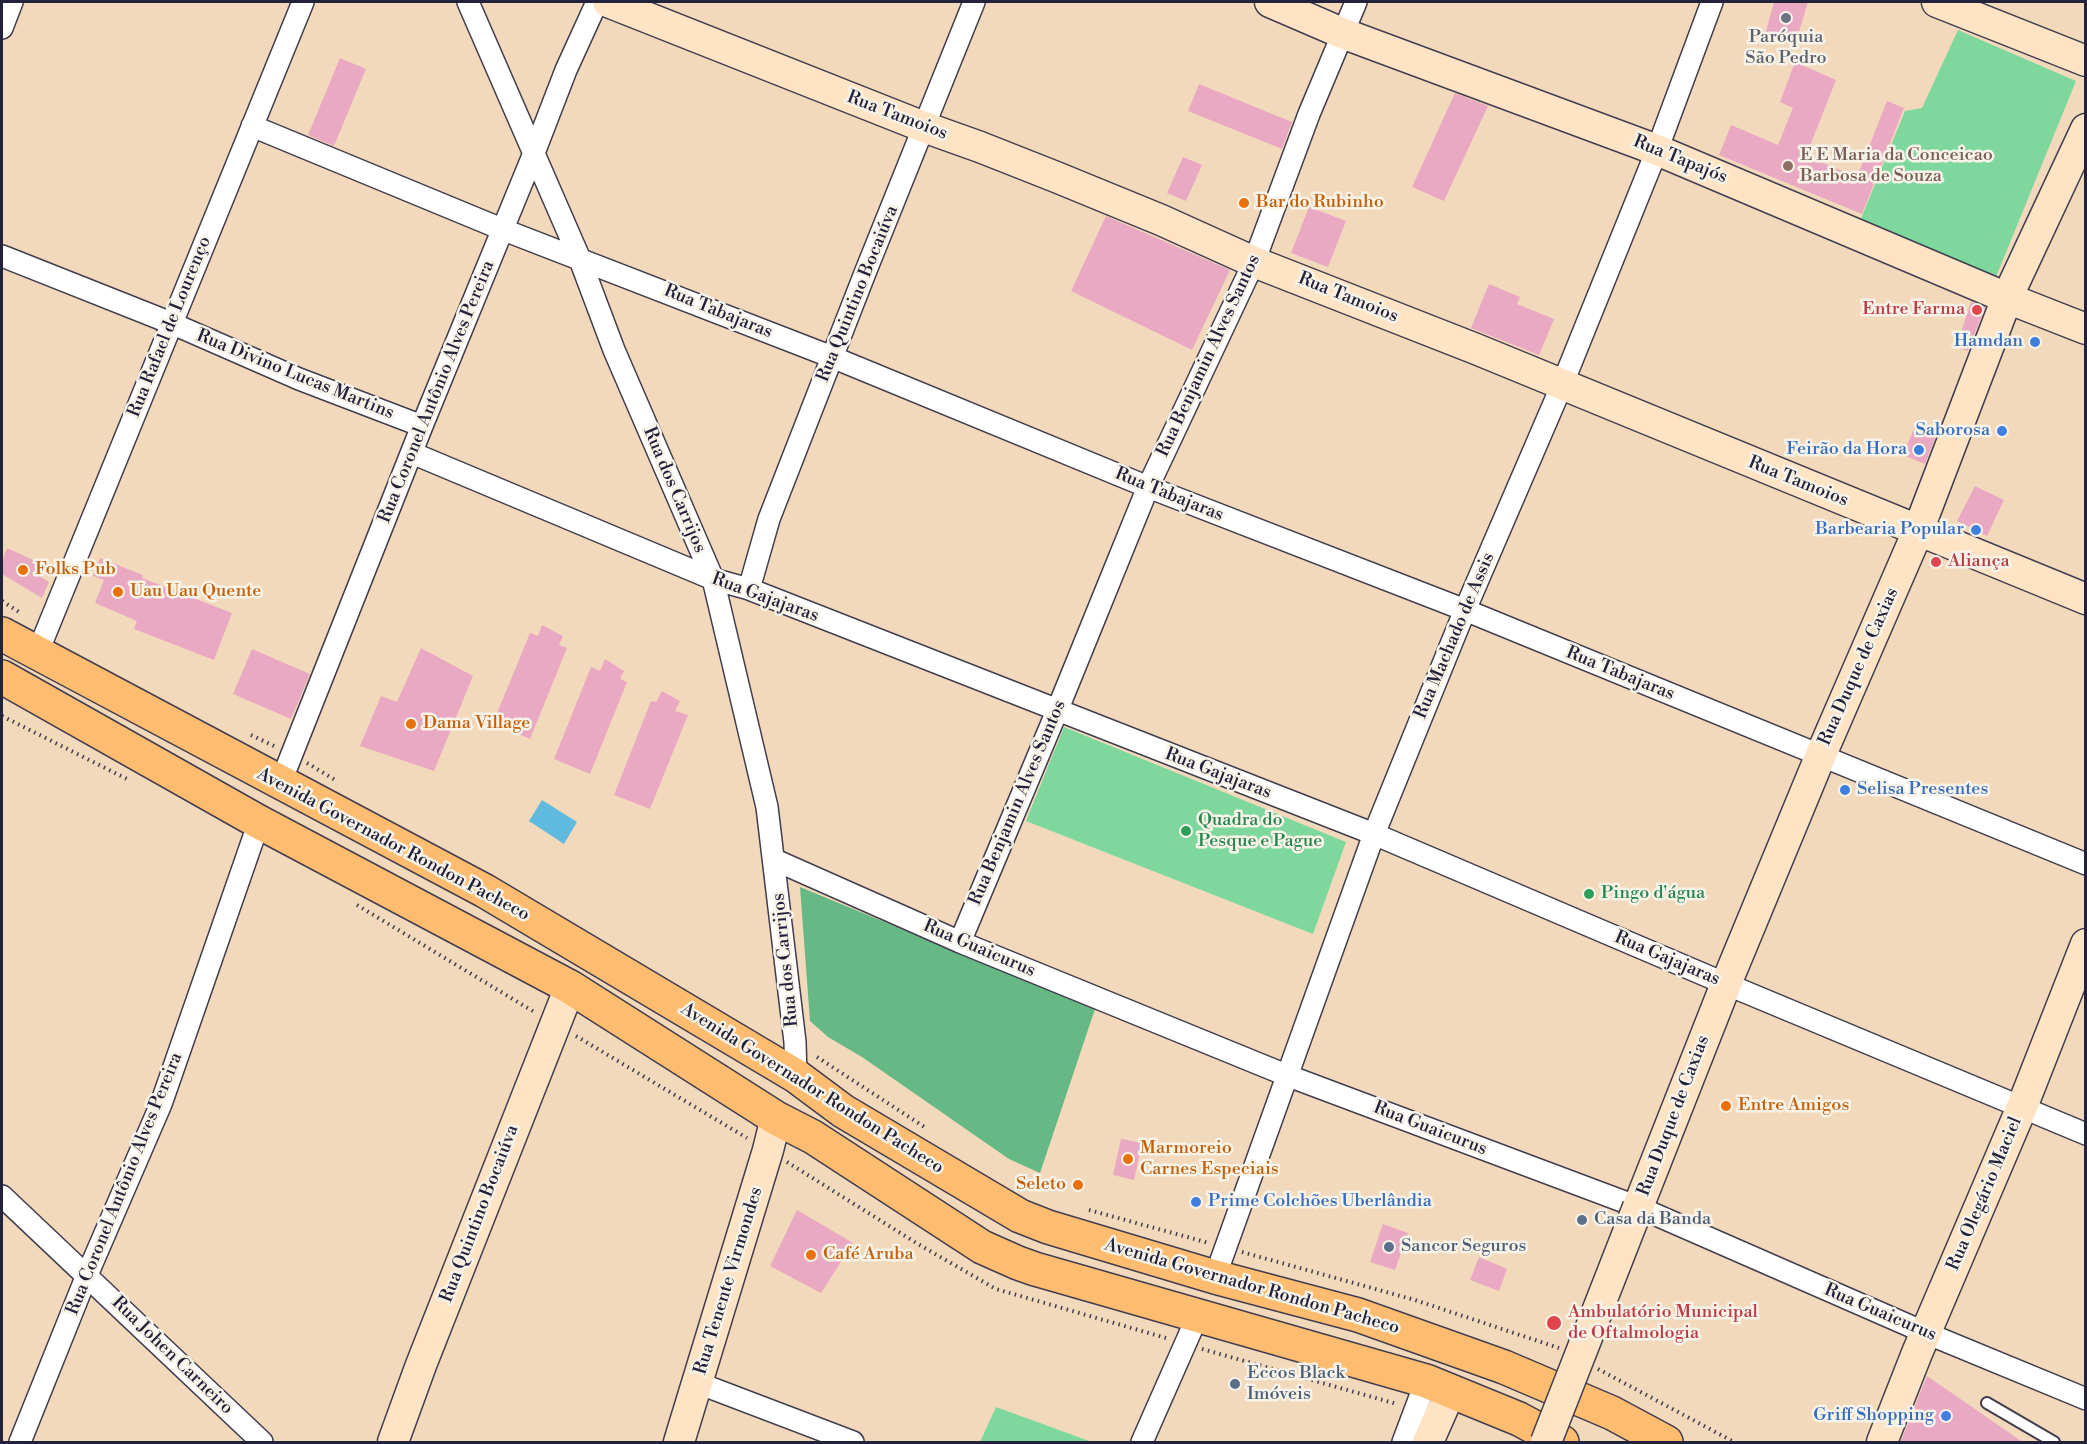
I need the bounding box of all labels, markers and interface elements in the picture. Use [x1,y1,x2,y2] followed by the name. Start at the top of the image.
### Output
[1779,11,1793,25] marker: Paróquia São Pedro
[1745,27,1827,70] place label: Paróquia São Pedro
[844,87,950,145] street label: Rua Tamoios
[1630,131,1730,189] street label: Rua Tapajós
[1800,145,1993,188] place label: E E Maria da Conceicao Barbosa de Souza
[1781,159,1795,173] marker: E E Maria da Conceicao Barbosa de Souza
[1256,192,1384,214] place label: Bar do Rubinho
[1237,196,1251,210] marker: Bar do Rubinho
[813,203,903,385] street label: Rua Quintino Bocaiúva
[124,233,216,421] street label: Rua Rafael de Lourenço
[1153,251,1265,461] street label: Rua Benjamin Alves Santos
[374,258,500,526] street label: Rua Coronel Antônio Alves Pereira
[1295,268,1401,328] street label: Rua Tamoios
[661,280,775,344] street label: Rua Tabajaras
[1862,299,1965,321] place label: Entre Farma
[1970,303,1984,317] marker: Entre Farma
[193,325,397,425] street label: Rua Divino Lucas Martins
[1954,331,2023,353] place label: Hamdan
[2028,335,2042,349] marker: Hamdan
[1916,420,1990,442] place label: Saborosa
[638,424,710,556] street label: Rua dos Carrijos
[1995,424,2009,438] marker: Saborosa
[1786,439,1907,461] place label: Feirão da Hora
[1912,443,1926,457] marker: Feirão da Hora
[1745,452,1851,512] street label: Rua Tamoios
[1112,463,1226,527] street label: Rua Tabajaras
[1815,519,1964,541] place label: Barbearia Popular
[1969,523,1983,537] marker: Barbearia Popular
[1410,550,1500,722] street label: Rua Machado de Assis
[1948,551,2010,573] place label: Aliança
[1929,555,1943,569] marker: Aliança
[35,559,116,581] place label: Folks Pub
[16,563,30,577] marker: Folks Pub
[708,569,822,627] street label: Rua Gajajaras
[130,581,261,603] place label: Uau Uau Quente
[111,585,125,599] marker: Uau Uau Quente
[1814,585,1904,749] street label: Rua Duque de Caxias
[1563,642,1677,706] street label: Rua Tabajaras
[965,697,1071,909] street label: Rua Benjamin Alves Santos
[423,713,530,735] place label: Dama Village
[404,717,418,731] marker: Dama Village
[1162,744,1274,804] street label: Rua Gajajaras
[253,764,533,926] street label: Avenida Governador Rondon Pacheco
[1857,779,1988,801] place label: Selisa Presentes
[1838,783,1852,797] marker: Selisa Presentes
[1198,810,1322,852] place label: Quadra do Pesque e Pague
[1179,824,1193,838] marker: Quadra do Pesque e Pague
[1601,883,1705,905] place label: Pingo d'água
[1582,887,1596,901] marker: Pingo d'água
[768,892,804,1028] street label: Rua dos Carrijos
[920,916,1038,982] street label: Rua Guaicurus
[1611,927,1723,991] street label: Rua Gajajaras
[677,999,947,1179] street label: Avenida Governador Rondon Pacheco
[1633,1033,1715,1199] street label: Rua Duque de Caxias
[62,1050,188,1318] street label: Rua Coronel Antônio Alves Pereira
[1738,1095,1849,1117] place label: Entre Amigos
[1370,1097,1490,1161] street label: Rua Guaicurus
[1719,1099,1733,1113] marker: Entre Amigos
[1943,1114,2027,1274] street label: Rua Olegário Maciel
[436,1122,524,1306] street label: Rua Quintino Bocaiúva
[1140,1138,1279,1180] place label: Marmoreio Carnes Especiais
[1121,1152,1135,1166] marker: Marmoreio Carnes Especiais
[1016,1174,1066,1196] place label: Seleto
[1071,1178,1085,1192] marker: Seleto
[690,1185,768,1377] street label: Rua Tenente Virmondes
[1208,1191,1432,1213] place label: Prime Colchões Uberlândia
[1189,1195,1203,1209] marker: Prime Colchões Uberlândia
[1594,1209,1711,1231] place label: Casa da Banda
[1575,1213,1589,1227] marker: Casa da Banda
[1102,1234,1402,1340] street label: Avenida Governador Rondon Pacheco
[1401,1236,1526,1258] place label: Sancor Seguros
[1382,1240,1396,1254] marker: Sancor Seguros
[823,1244,914,1266] place label: Café Aruba
[804,1248,818,1262] marker: Café Aruba
[1821,1280,1939,1346] street label: Rua Guaicurus
[107,1292,237,1420] street label: Rua Johen Carneiro
[1568,1302,1758,1344] place label: Ambulatório Municipal de Oftalmologia
[1545,1314,1563,1332] marker: Ambulatório Municipal de Oftalmologia
[1247,1363,1345,1406] place label: Eccos Black Imóveis
[1228,1377,1242,1391] marker: Eccos Black Imóveis
[1813,1405,1934,1427] place label: Griff Shopping
[1939,1409,1953,1423] marker: Griff Shopping

